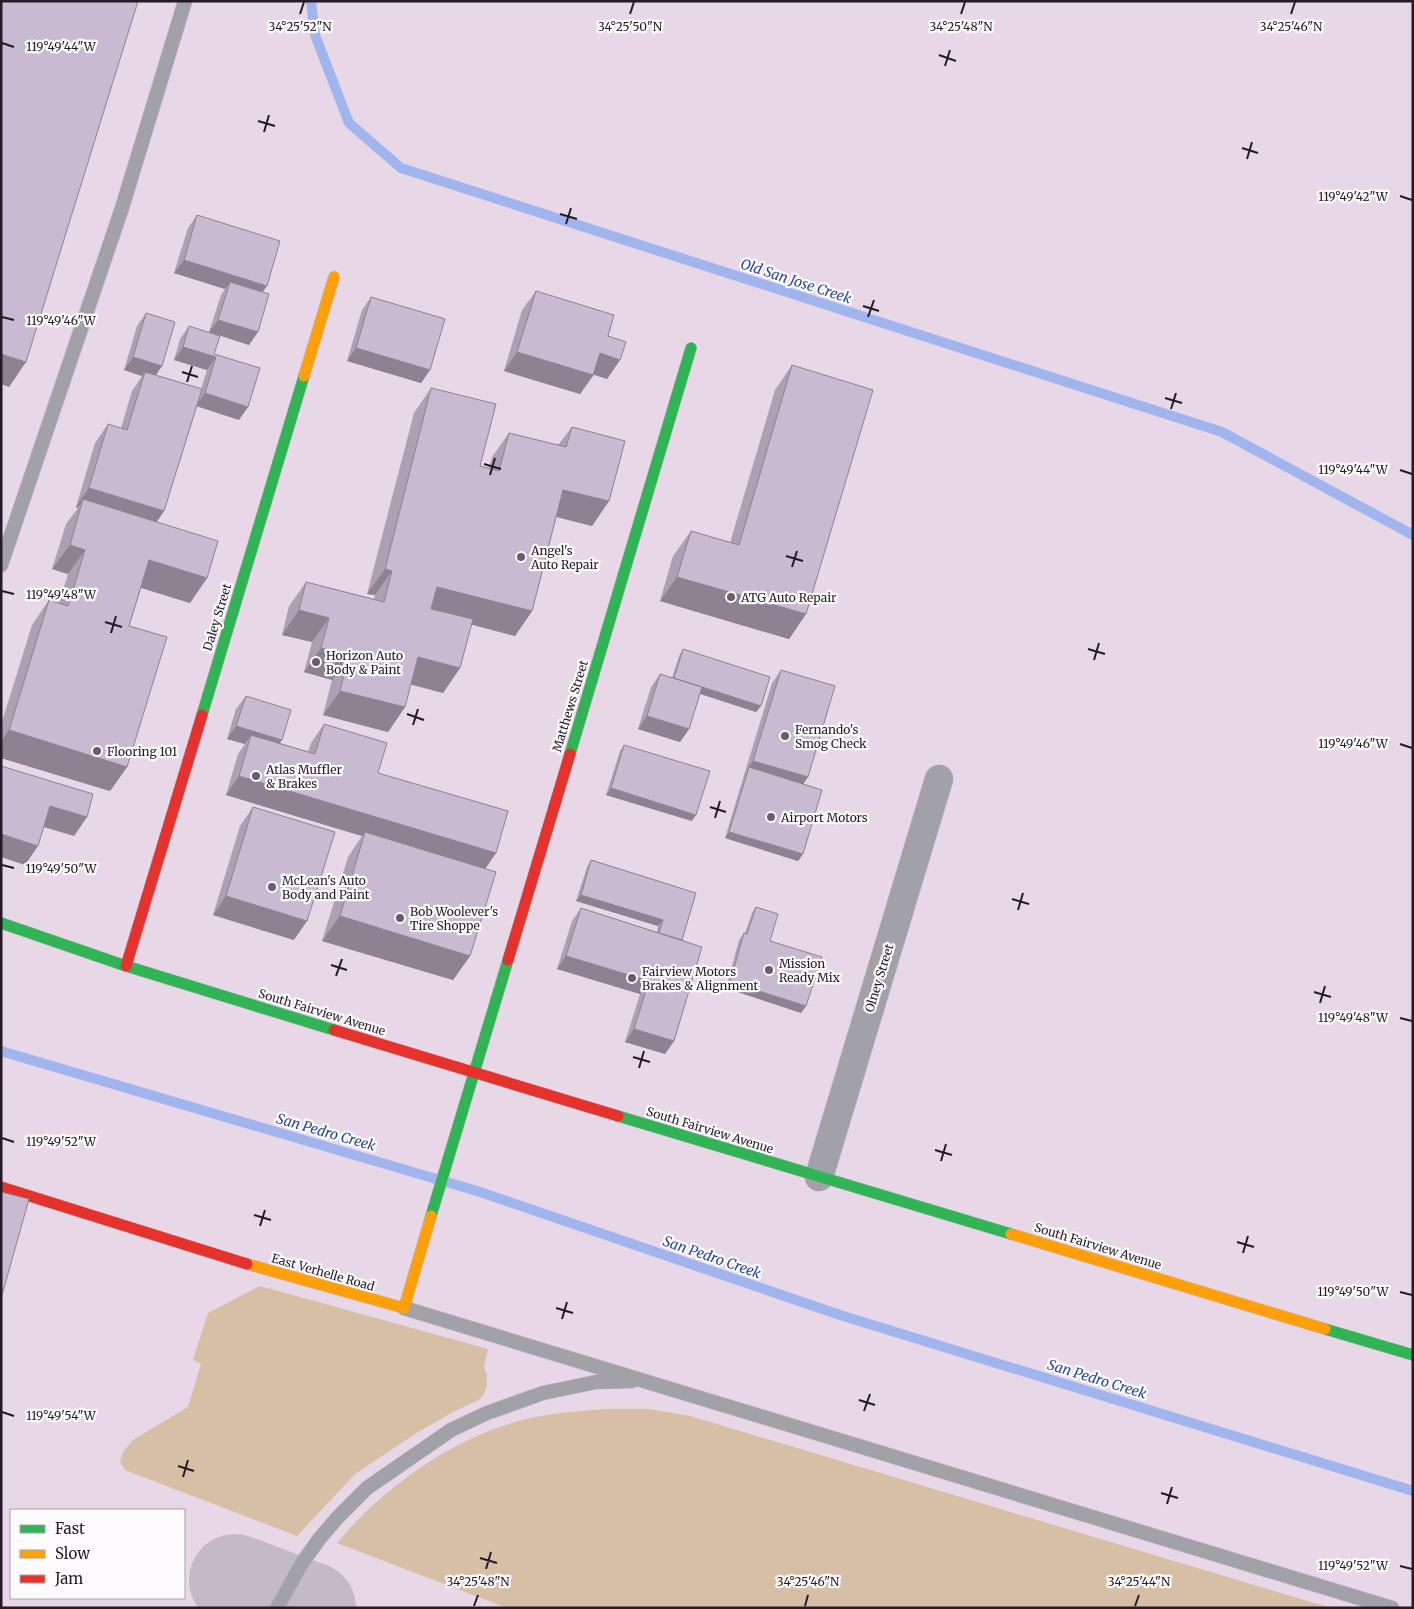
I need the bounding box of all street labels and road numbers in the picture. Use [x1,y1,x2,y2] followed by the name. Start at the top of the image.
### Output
[200,581,234,653] street label: Daley Street
[549,658,591,754] street label: Matthews Street
[861,942,897,1014] street label: Olney Street
[257,986,387,1038] street label: South Fairview Avenue
[645,1104,775,1156] street label: South Fairview Avenue
[1033,1220,1163,1272] street label: South Fairview Avenue
[270,1250,376,1294] street label: East Verhelle Road

